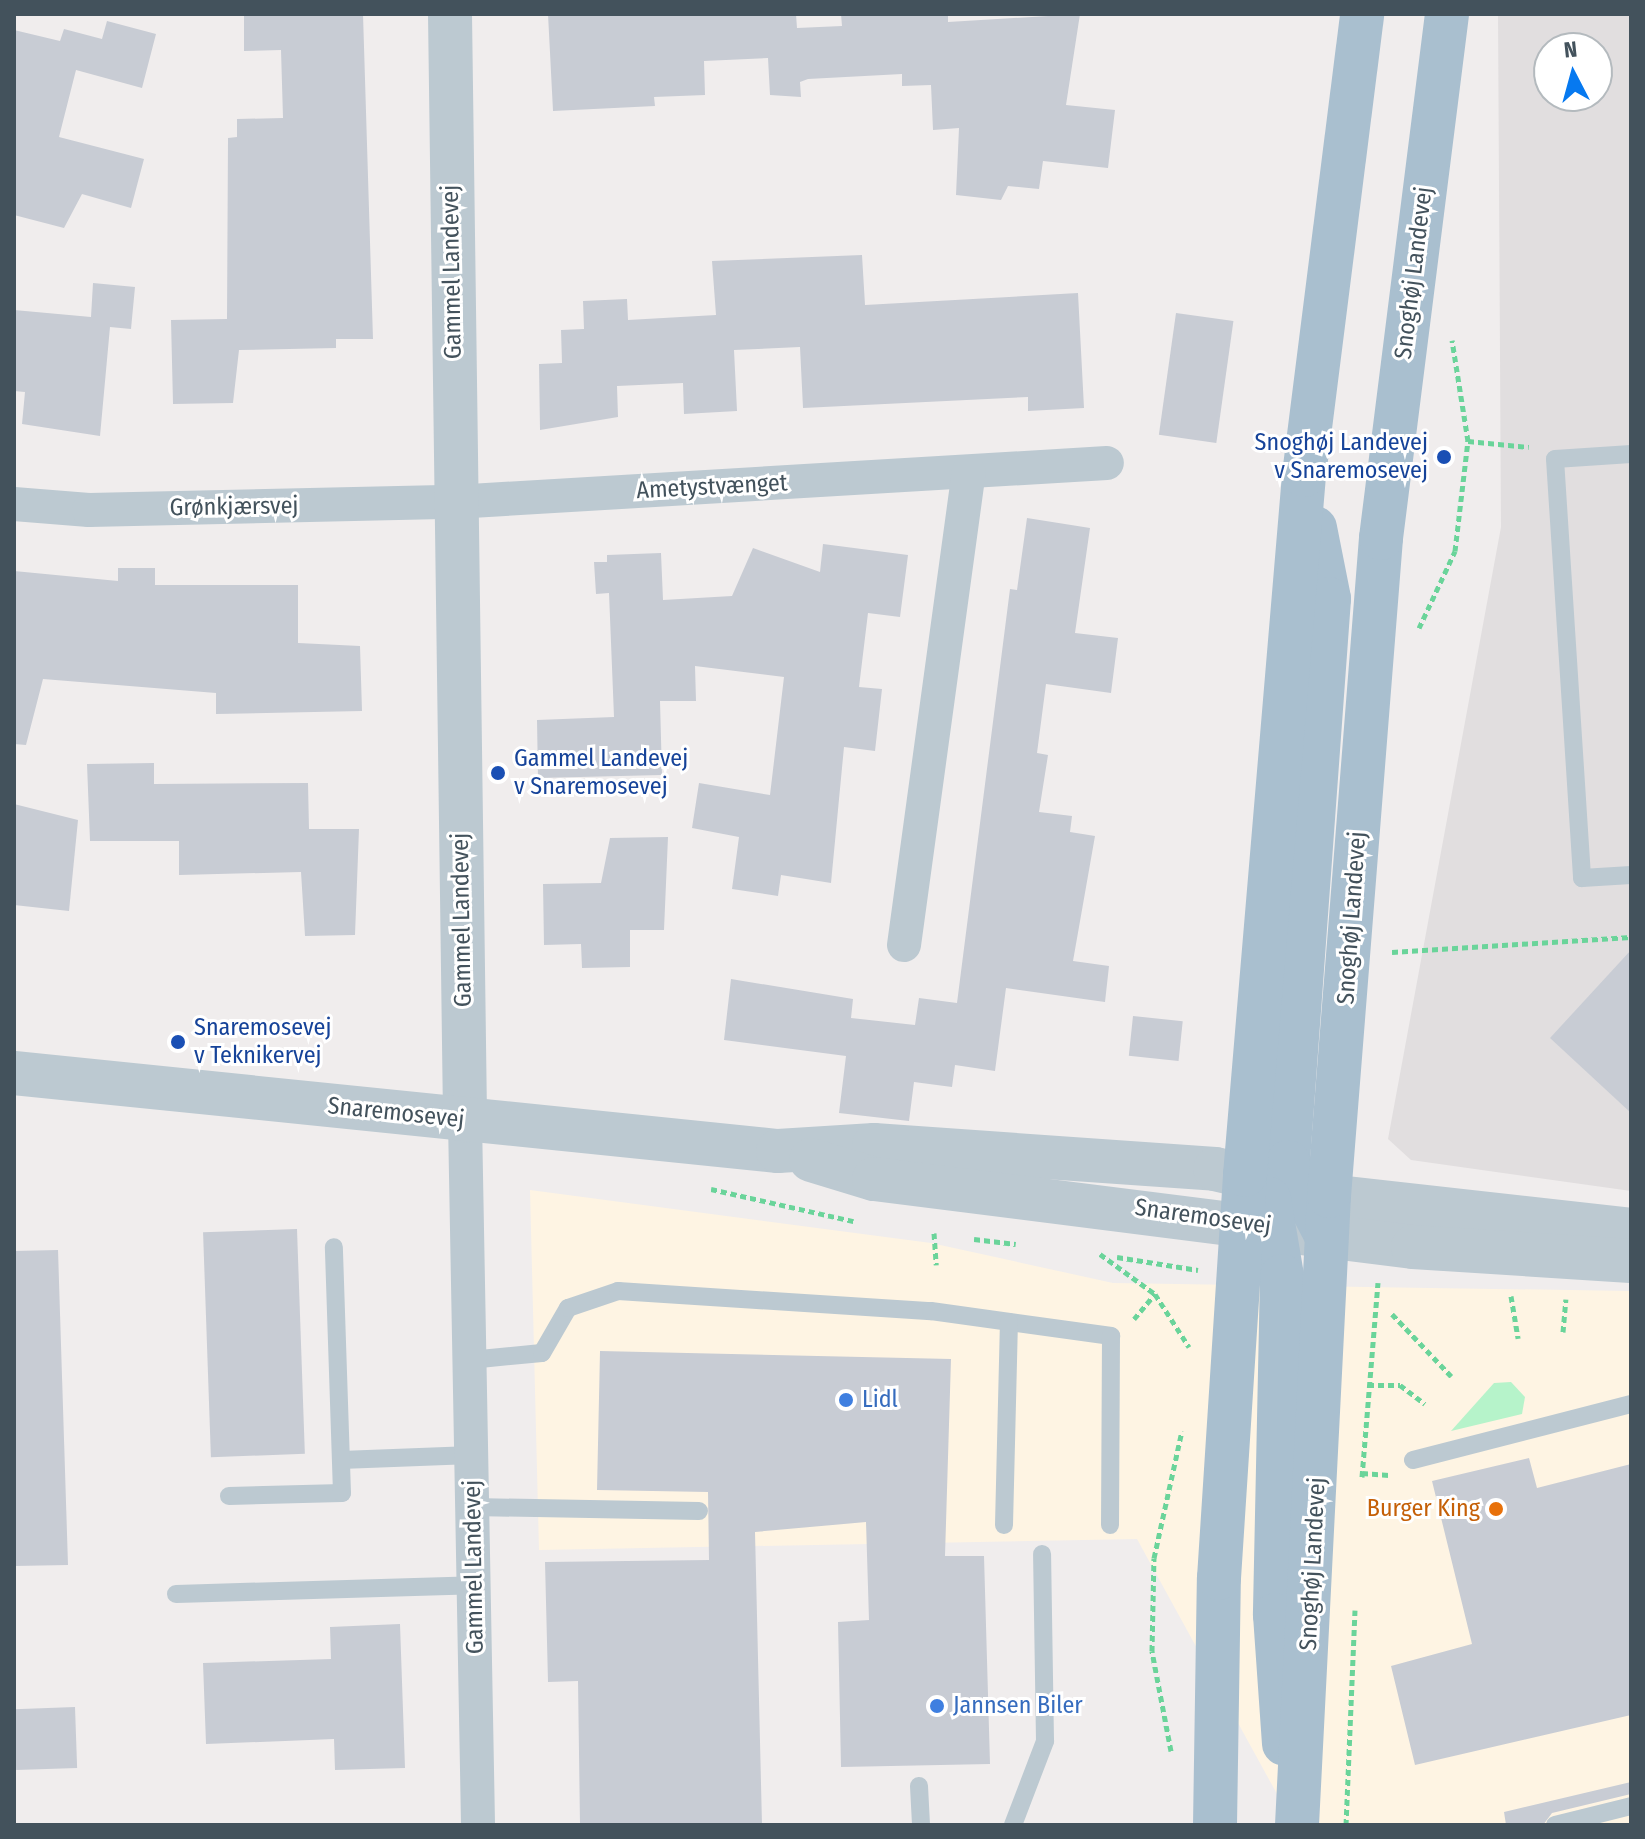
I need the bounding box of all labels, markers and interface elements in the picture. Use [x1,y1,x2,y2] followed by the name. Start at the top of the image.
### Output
[1533,32,1613,112] north arrow
[1563,36,1579,64] text: N
[436,185,468,359] street label: Gammel Landevej
[1389,185,1439,361] street label: Snoghøj Landevej
[1255,429,1428,485] place label: Snoghøj Landevej v Snaremosevej
[1435,448,1453,466] marker: Snoghøj Landevej v Snaremosevej
[636,469,788,505] street label: Ametystvænget
[169,491,299,523] street label: Grønkjærsvej
[514,745,688,801] place label: Gammel Landevej v Snaremosevej
[489,764,507,782] marker: Gammel Landevej v Snaremosevej
[1332,831,1372,1005] street label: Snoghøj Landevej
[446,833,478,1007] street label: Gammel Landevej
[194,1014,331,1070] place label: Snaremosevej v Teknikervej
[169,1033,187,1051] marker: Snaremosevej v Teknikervej
[326,1091,466,1135] street label: Snaremosevej
[1133,1193,1273,1241] street label: Snaremosevej
[862,1386,898,1414] place label: Lidl
[837,1391,855,1409] marker: Lidl
[1294,1477,1332,1651] street label: Snoghøj Landevej
[458,1480,490,1654] street label: Gammel Landevej
[1367,1495,1480,1523] place label: Burger King
[1487,1500,1505,1518] marker: Burger King
[953,1692,1083,1720] place label: Jannsen Biler
[928,1697,946,1715] marker: Jannsen Biler

